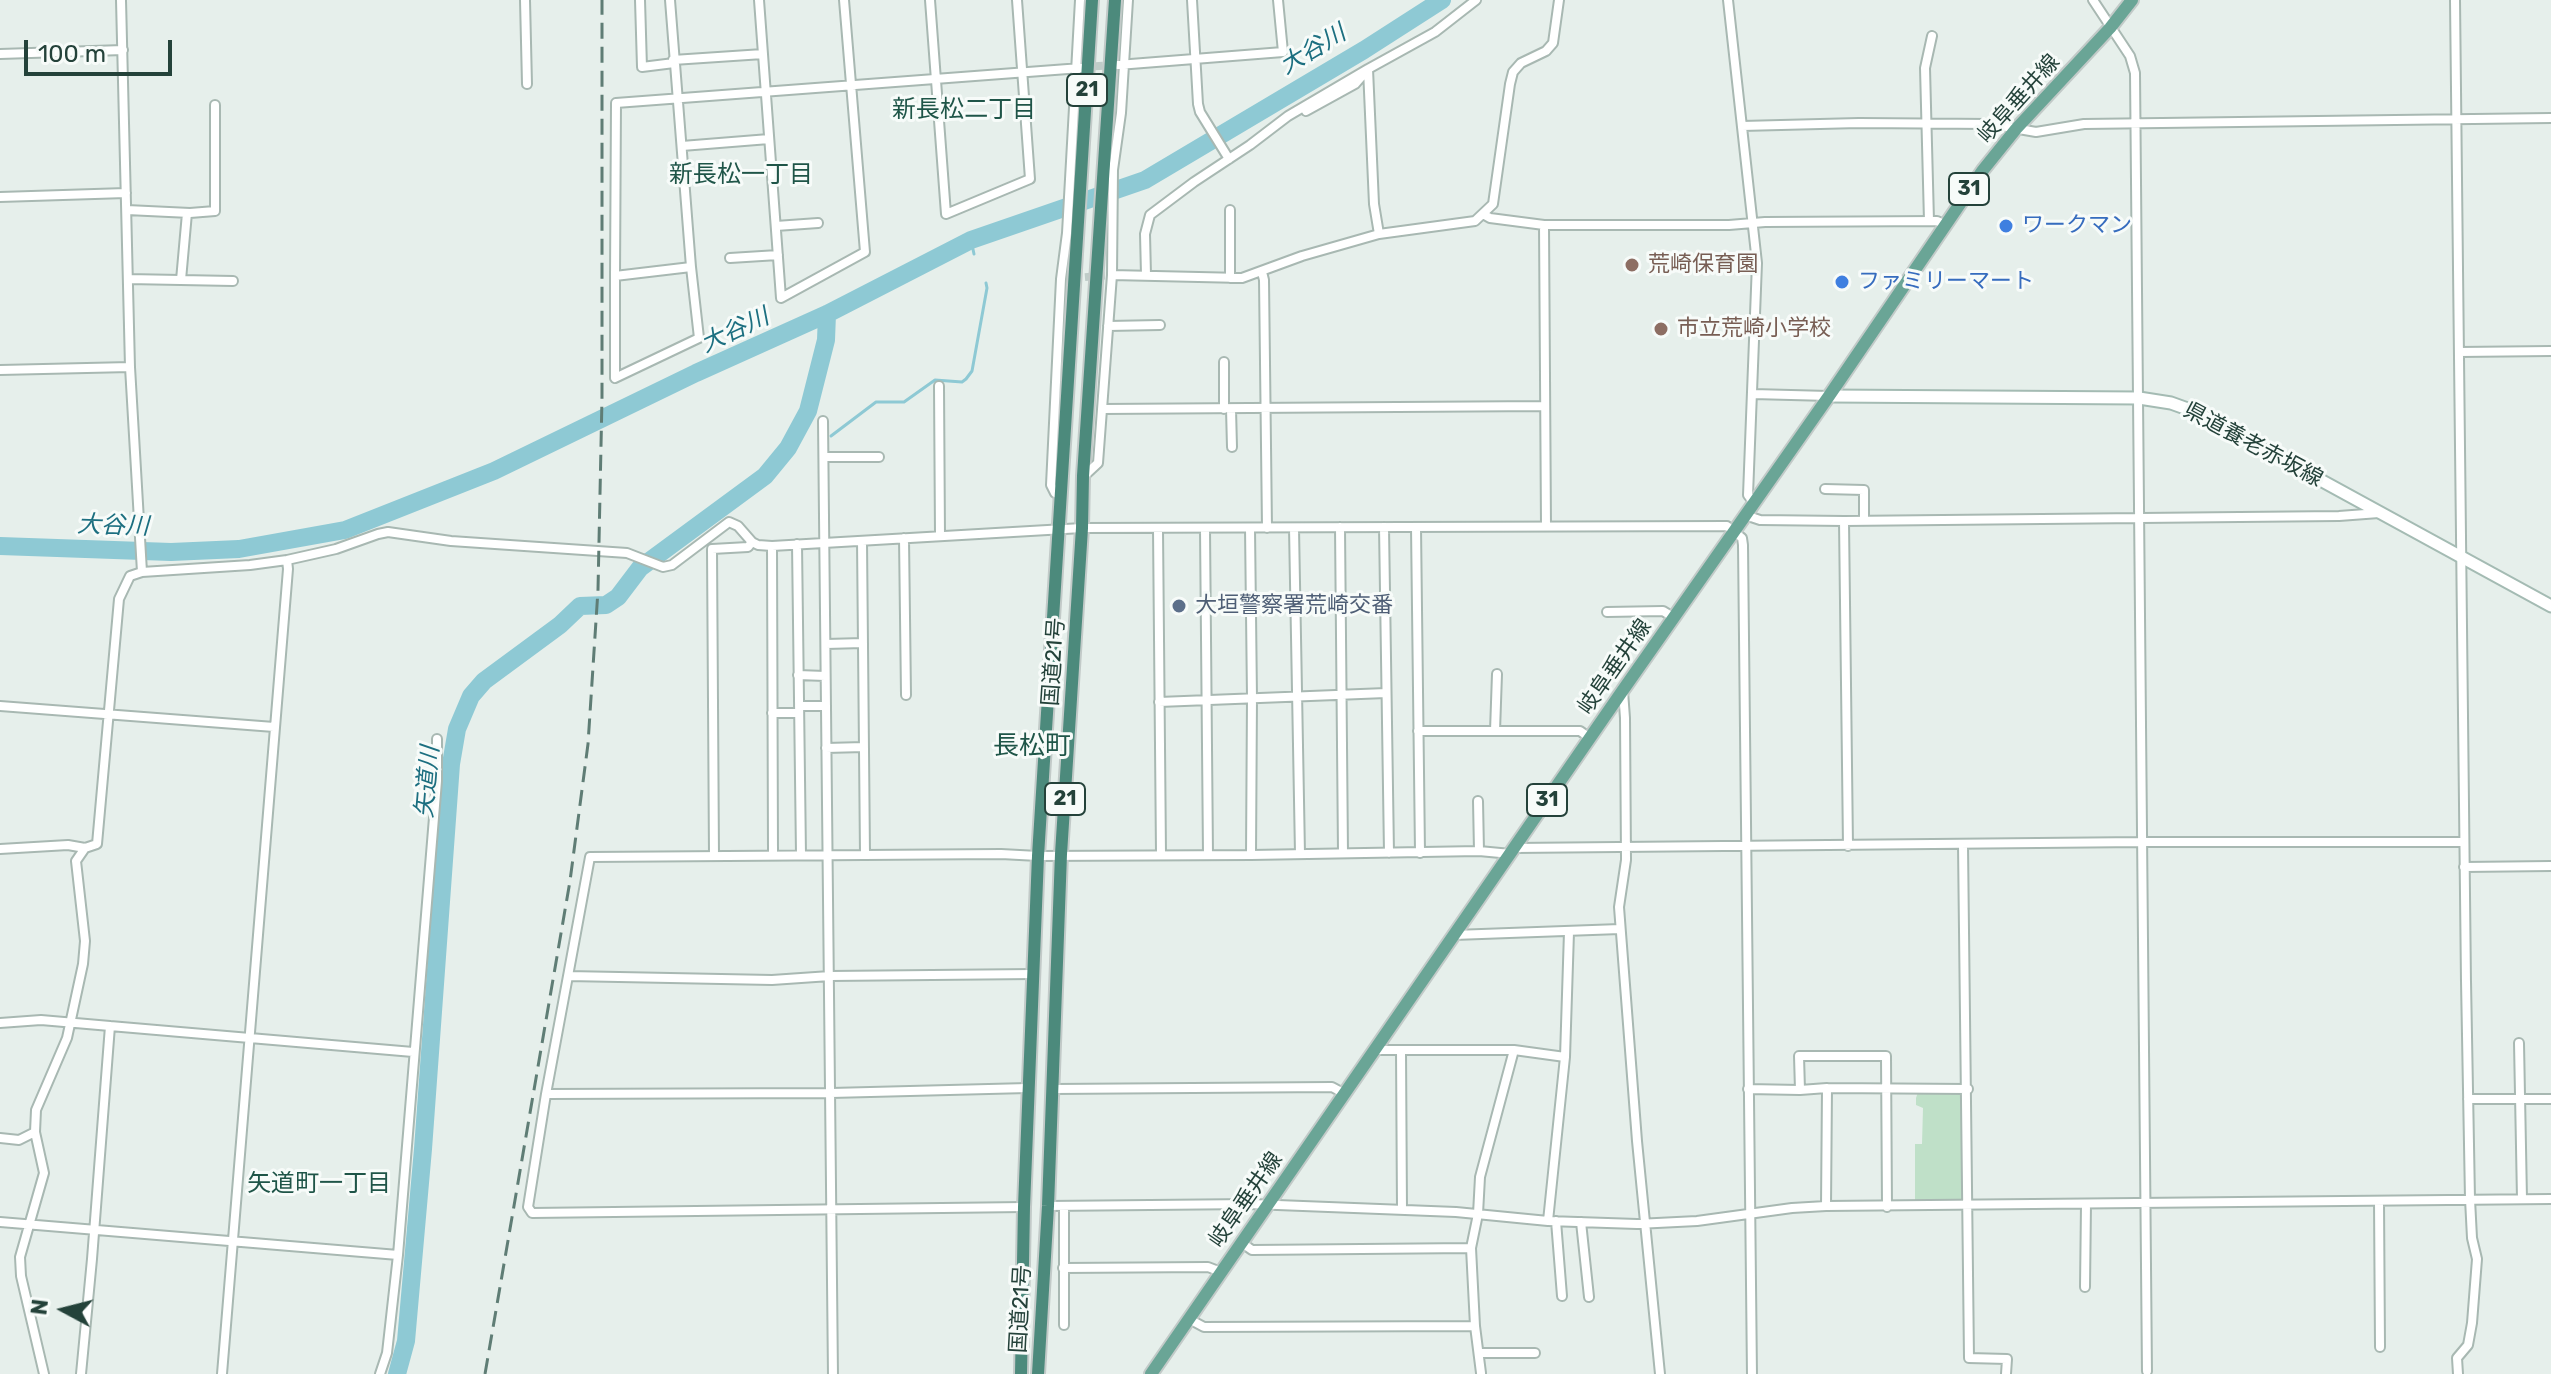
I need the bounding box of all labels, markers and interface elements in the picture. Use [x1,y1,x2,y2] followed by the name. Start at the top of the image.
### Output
[1275,19,1351,81] water label: 大谷川
[28,24,176,74] scale bar
[38,40,106,68] text: 100 m
[1972,49,2066,149] street label: 岐阜垂井線
[1067,74,1107,106] road number: 21
[892,96,1036,124] district label: 新長松二丁目
[669,161,813,189] district label: 新長松一丁目
[1949,173,1989,205] road number: 31
[2022,213,2132,239] place label: ワークマン
[1997,217,2015,235] marker: ワークマン
[1648,252,1758,278] place label: 荒崎保育園
[1623,256,1641,274] marker: 荒崎保育園
[1858,269,2034,295] place label: ファミリーマート
[1833,273,1851,291] marker: ファミリーマート
[696,303,774,359] water label: 大谷川
[1677,316,1831,342] place label: 市立荒崎小学校
[1652,320,1670,338] marker: 市立荒崎小学校
[2179,397,2327,493] street label: 県道養老赤坂線
[77,510,149,542] water label: 大谷川
[1195,593,1393,619] place label: 大垣警察署荒崎交番
[1170,597,1188,615] marker: 大垣警察署荒崎交番
[1573,614,1657,720] street label: 岐阜垂井線
[1038,617,1070,707] street label: 国道21号
[993,730,1071,762] district label: 長松町
[411,745,445,819] water label: 矢道川
[1045,783,1085,815] road number: 21
[1527,784,1567,816] road number: 31
[1204,1147,1288,1253] street label: 岐阜垂井線
[247,1170,391,1198] district label: 矢道町一丁目
[1006,1264,1036,1354] street label: 国道21号
[24,1270,104,1350] north arrow
[25,1298,54,1317] text: N

